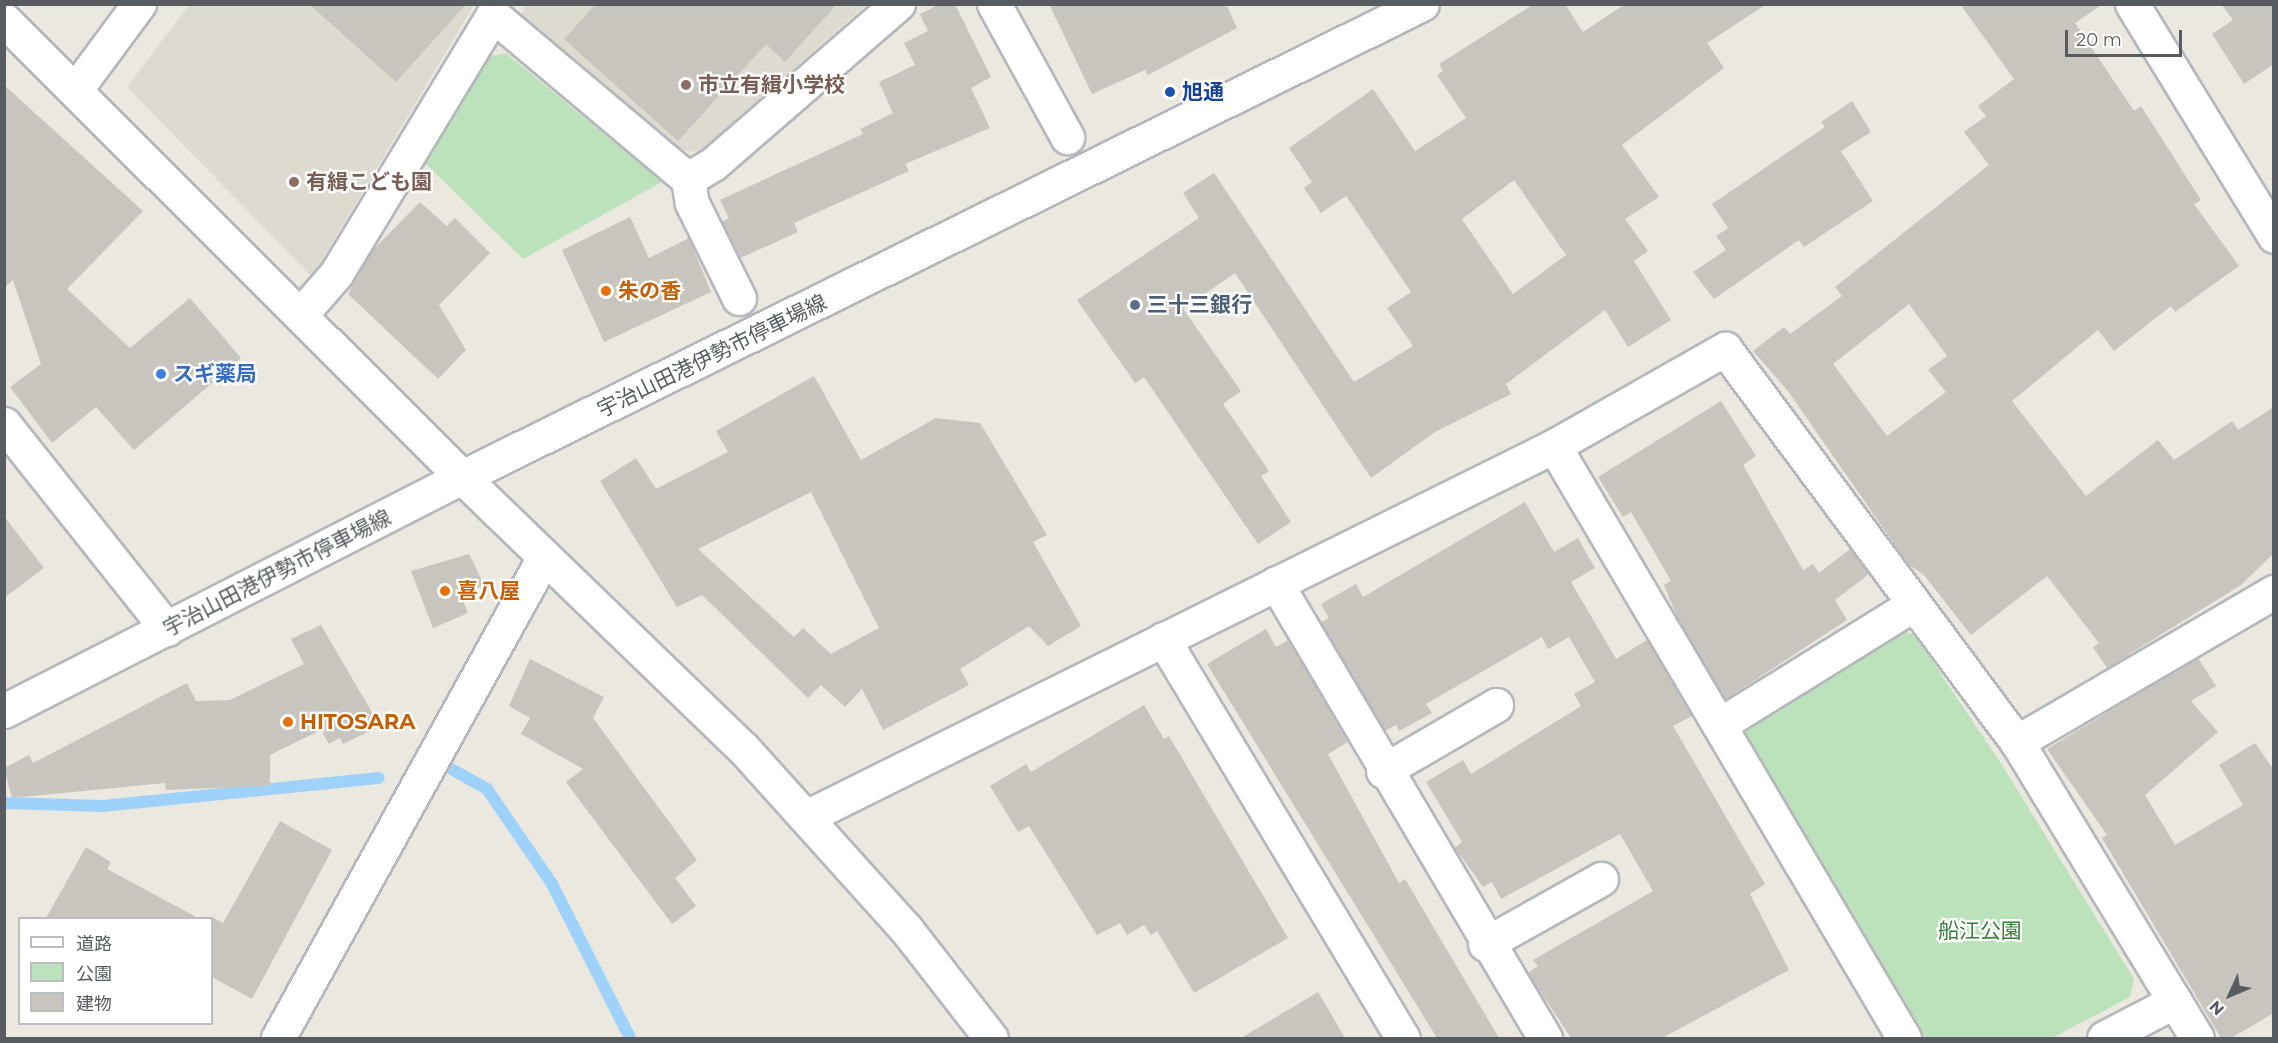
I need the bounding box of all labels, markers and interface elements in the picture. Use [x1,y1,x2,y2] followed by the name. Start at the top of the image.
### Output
[2068,18,2185,56] scale bar
[2076,29,2122,51] text: 20 m
[698,72,845,98] place label: 市立有緝小学校
[679,78,693,92] marker: 市立有緝小学校
[1182,79,1224,105] place label: 旭通
[1163,85,1177,99] marker: 旭通
[306,169,432,195] place label: 有緝こども園
[287,175,301,189] marker: 有緝こども園
[618,278,681,304] place label: 朱の香
[599,284,613,298] marker: 朱の香
[593,289,831,423] street label: 宇治山田港伊勢市停車場線
[1147,292,1252,318] place label: 三十三銀行
[1128,298,1142,312] marker: 三十三銀行
[173,361,257,387] place label: スギ薬局
[154,367,168,381] marker: スギ薬局
[159,505,395,641] street label: 宇治山田港伊勢市停車場線
[457,578,520,604] place label: 喜八屋
[438,584,452,598] marker: 喜八屋
[300,709,415,735] place label: HITOSARA
[281,715,295,729] marker: HITOSARA
[18,917,213,1025] legend
[1938,918,2022,944] park label: 船江公園
[76,933,112,955] text: 道路
[76,963,112,985] text: 公園
[2200,965,2260,1025] north arrow
[76,993,112,1015] text: 建物
[2205,997,2228,1019] text: N

